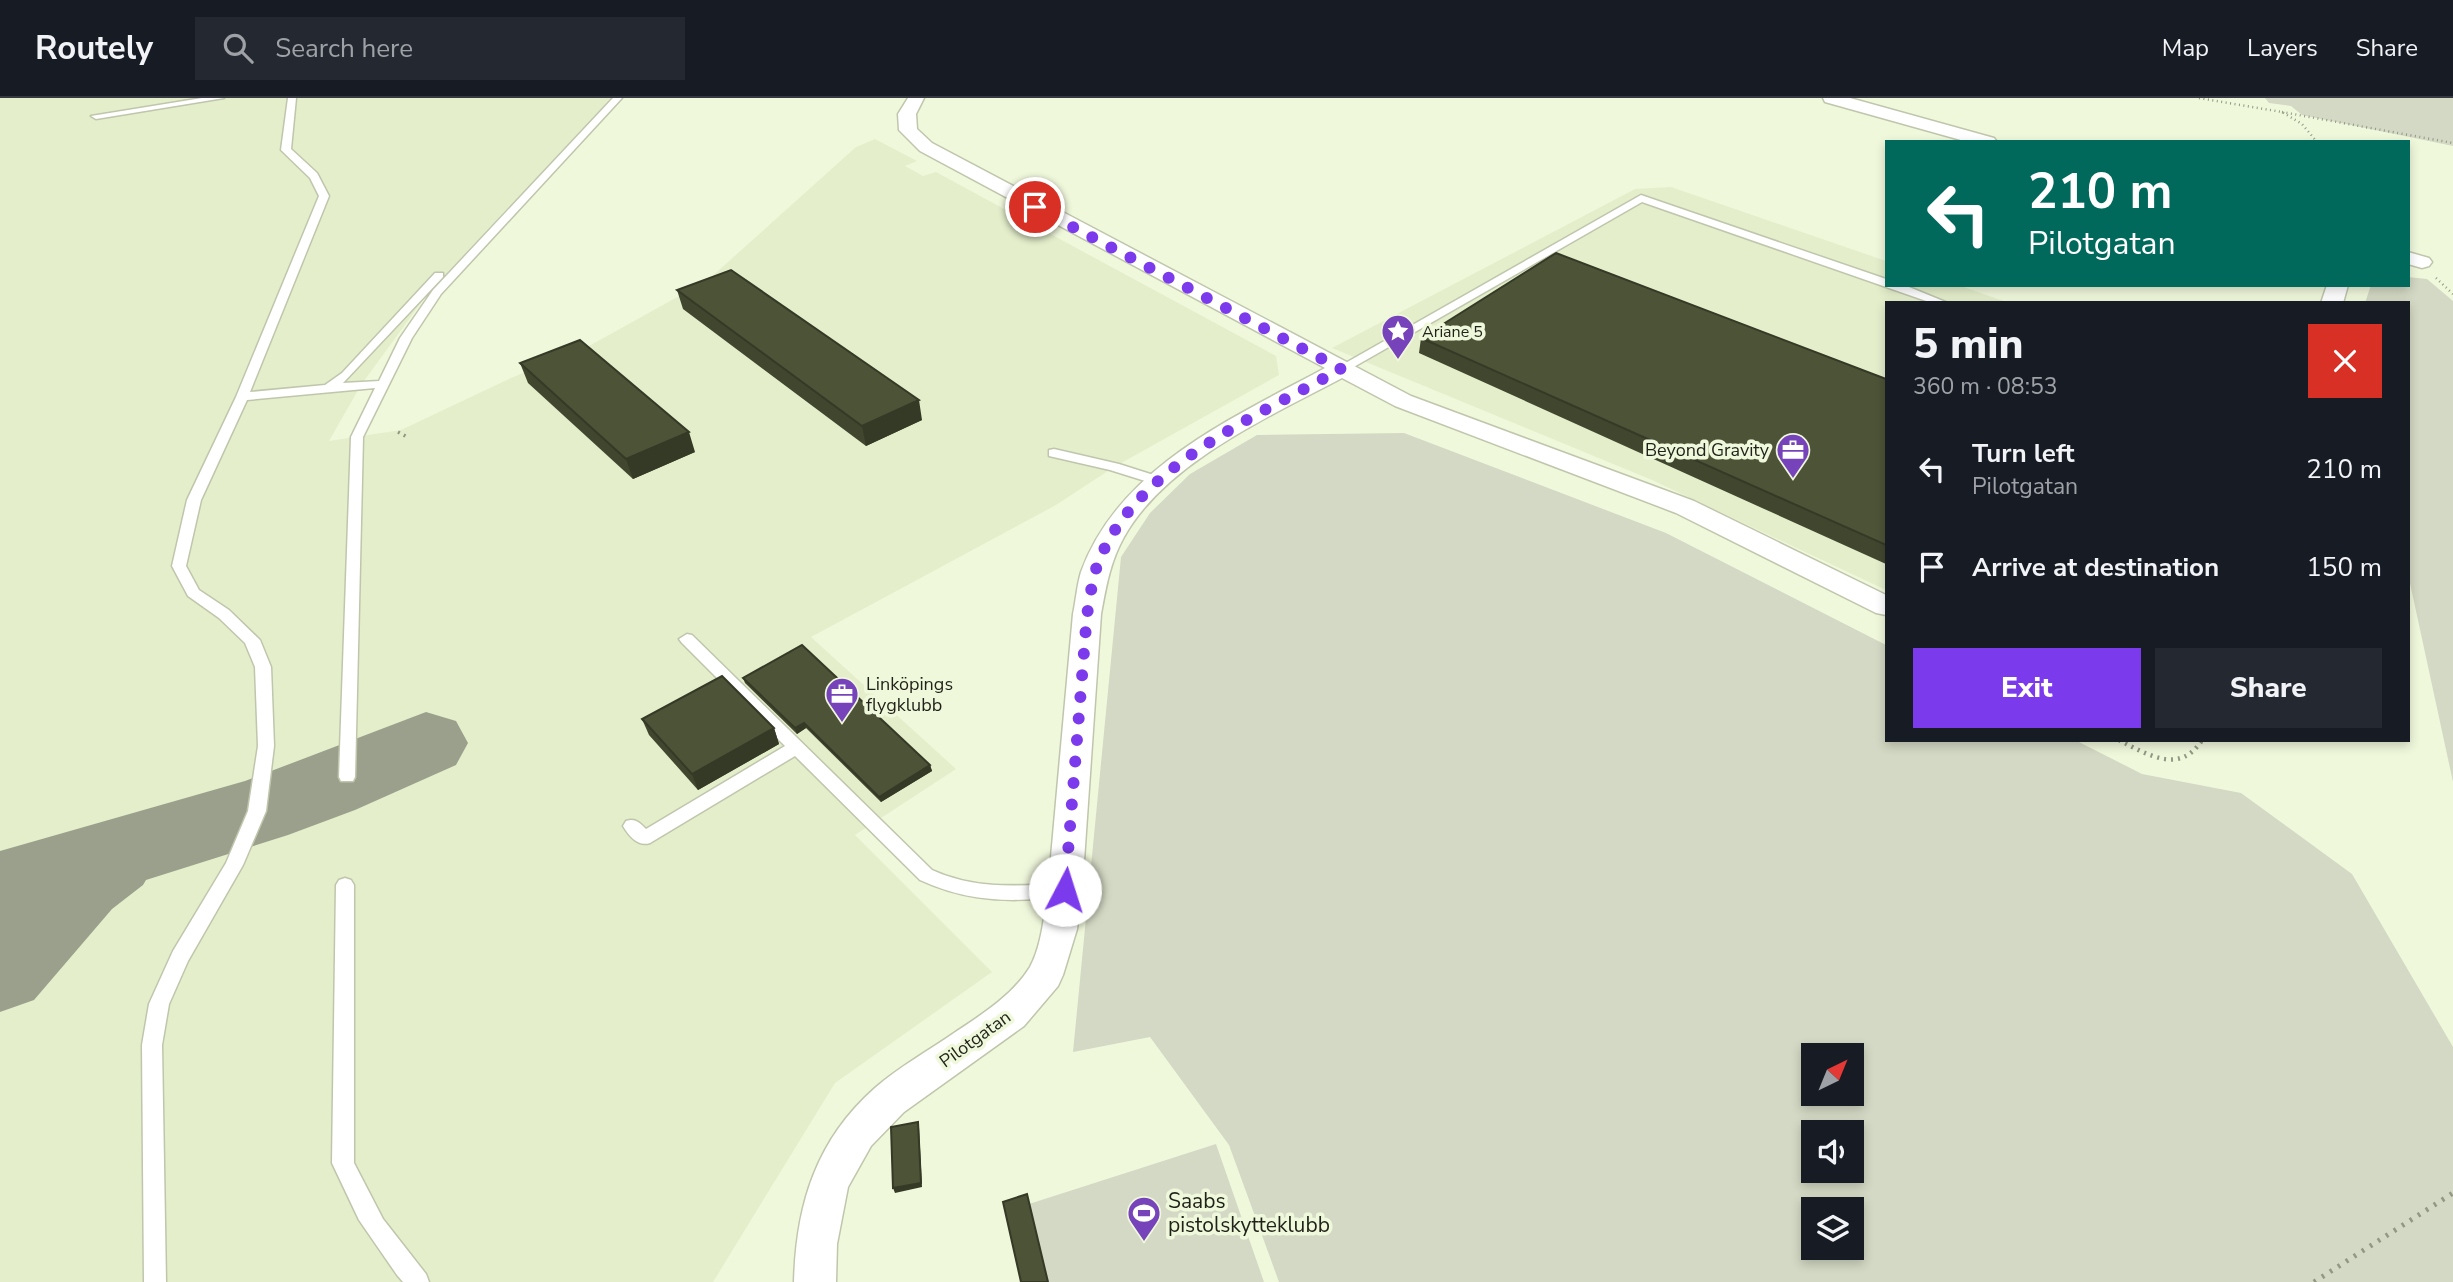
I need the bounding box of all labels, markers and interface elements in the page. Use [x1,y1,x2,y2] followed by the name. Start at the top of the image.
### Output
[195,17,685,80] search box
[35,26,153,71] text: Routely
[219,29,257,67] icon: search
[275,31,413,66] text: Search here
[2162,32,2209,64] text: Map
[2247,32,2318,64] text: Layers
[2356,32,2418,64] text: Share
[2028,158,2172,225] text: 210 m
[1913,168,2004,259] icon: left
[1005,177,1065,237] pin
[1016,188,1054,226] icon: arrive
[2028,222,2176,265] text: Pilotgatan
[1379,312,1417,361] place icon: Ariane 5
[1913,316,2023,373] text: 5 min
[1422,321,1483,343] place label: Ariane 5
[2308,324,2382,398] button: close
[1913,371,2058,402] text: 360 m · 08:53
[1774,431,1812,480] office icon: Beyond Gravity
[1972,436,2075,471] text: Turn left
[1645,438,1770,462] place label: Beyond Gravity
[1913,450,1951,488] icon: left
[2306,452,2382,487] text: 210 m
[1972,471,2078,502] text: Pilotgatan
[1913,548,1951,586] icon: arrive
[1972,550,2219,585] text: Arrive at destination
[2306,550,2382,585] text: 150 m
[1913,648,2141,728] button: Exit
[2155,648,2382,728] button: Share
[866,672,953,717] place label: Linköpings flygklubb
[823,675,861,724] office icon: Linköpings flygklubb
[1028,853,1102,927] position arrow
[934,1005,1016,1073] street label: Pilotgatan
[1801,1043,1864,1106] north arrow
[1801,1043,1864,1260] map controls
[1801,1120,1864,1183] button: sound
[1168,1187,1330,1239] place label: Saabs pistolskytteklubb
[1125,1194,1163,1243] sports icon: Saabs pistolskytteklubb
[1801,1197,1864,1260] button: layers

